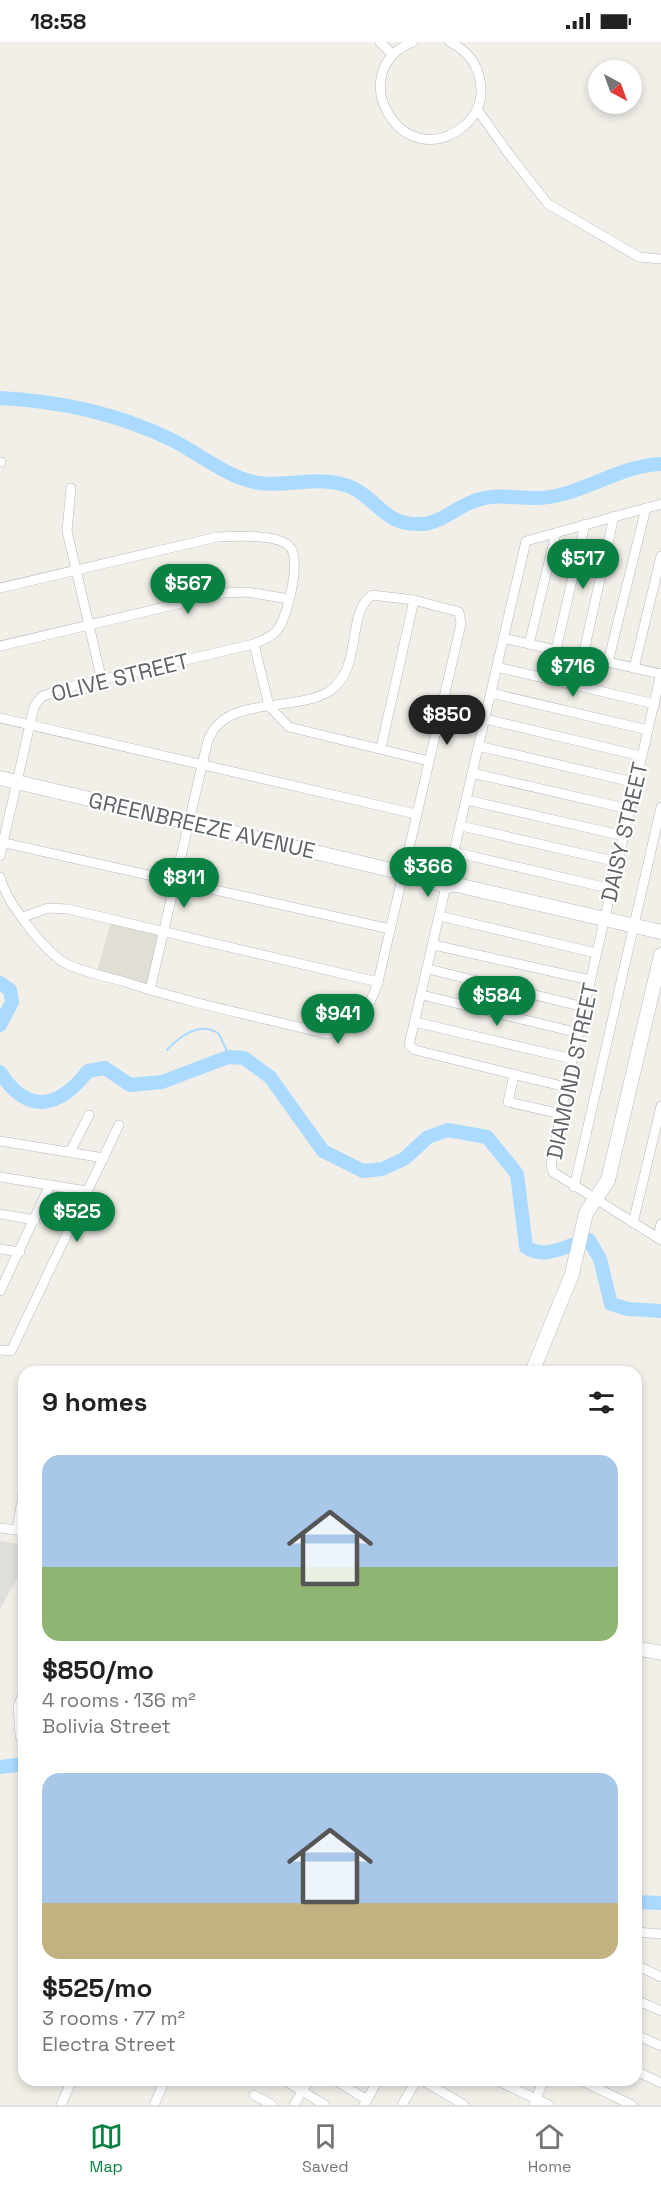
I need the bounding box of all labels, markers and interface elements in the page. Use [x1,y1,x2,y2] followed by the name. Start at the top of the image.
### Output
[30,7,86,35] text: 18:58
[588,60,642,114] north arrow
[588,60,642,114] map controls
[547,539,619,590] pin: $517
[561,545,605,571] text: $517
[152,564,224,615] pin: $567
[164,570,212,596] text: $567
[48,646,192,708] street label: OLIVE STREET
[537,647,609,698] pin: $716
[551,653,595,679] text: $716
[411,695,483,746] pin: $850
[422,701,472,727] text: $850
[594,759,654,905] street label: DAISY STREET
[86,785,318,865] street label: GREENBREEZE AVENUE
[392,847,464,898] pin: $366
[404,853,453,879] text: $366
[148,858,220,909] pin: $811
[163,864,205,890] text: $811
[461,976,533,1027] pin: $584
[540,980,604,1162] street label: DIAMOND STREET
[473,982,521,1008] text: $584
[302,994,374,1045] pin: $941
[315,1000,361,1026] text: $941
[41,1192,113,1243] pin: $525
[53,1198,101,1224] text: $525
[42,1385,147,1419] text: 9 homes
[585,1386,618,1419] icon: filters
[276,1494,384,1602] icon: home
[42,1653,154,1687] text: $850/mo
[42,1687,196,1713] text: 4 rooms · 136 m²
[42,1713,171,1739] text: Bolivia Street
[276,1812,384,1920] icon: home
[42,1971,152,2005] text: $525/mo
[42,2005,185,2031] text: 3 rooms · 77 m²
[42,2031,176,2057] text: Electra Street
[90,2120,123,2177] tab: Map
[302,2120,349,2177] tab: Saved
[528,2120,571,2177] tab: Home

